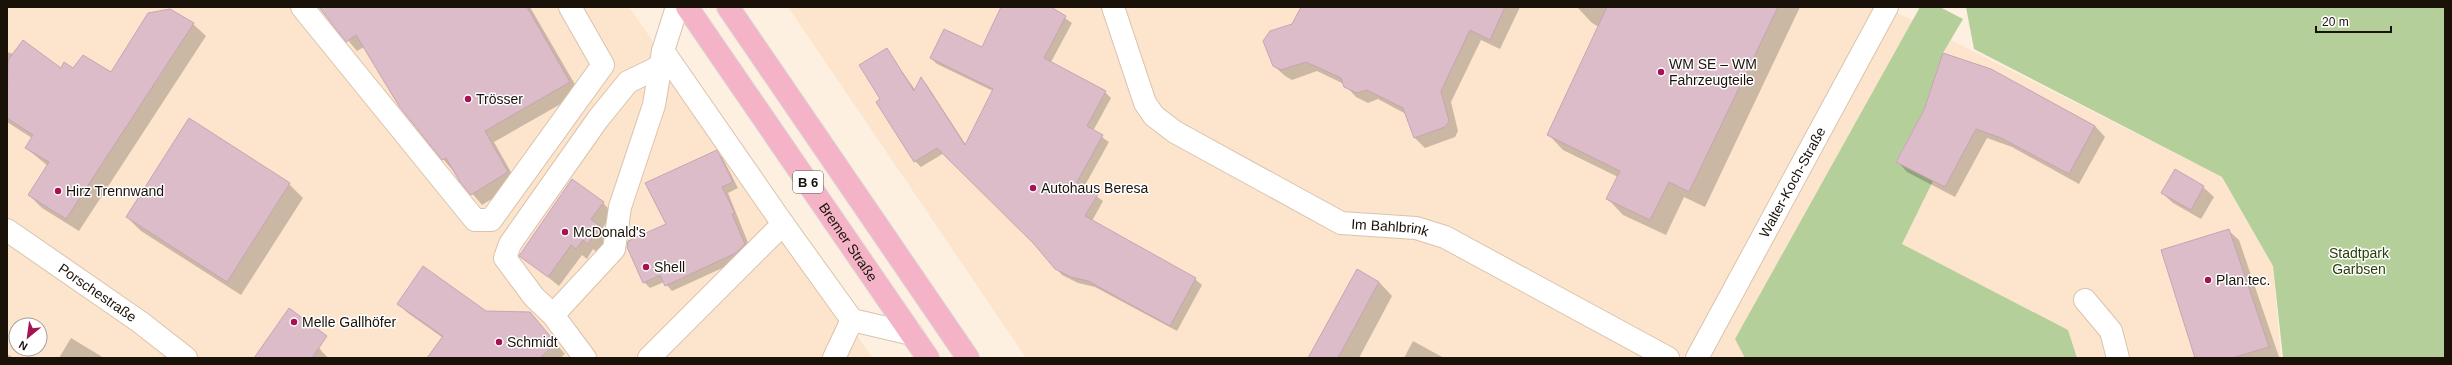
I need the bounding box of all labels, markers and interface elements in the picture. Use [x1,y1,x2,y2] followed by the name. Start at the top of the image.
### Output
[2316,8,2391,34] scale bar
[2322,15,2349,29] text: 20 m
[1669,56,1757,88] place label: WM SE – WM Fahrzeugteile
[1656,67,1666,77] marker: WM SE – WM Fahrzeugteile
[476,91,523,107] place label: Trösser
[463,94,473,104] marker: Trösser
[1756,124,1829,240] street label: Walter-Koch-Straße
[793,171,823,193] road number: B 6
[1041,180,1149,196] place label: Autohaus Beresa
[66,183,164,199] place label: Hirz Trennwand
[1028,183,1038,193] marker: Autohaus Beresa
[53,186,63,196] marker: Hirz Trennwand
[816,200,881,285] street label: Bremer Straße
[1351,216,1432,240] street label: Im Bahlbrink
[573,224,646,240] place label: McDonald's
[560,227,570,237] marker: McDonald's
[2329,245,2390,277] park label: Stadtpark Garbsen
[654,259,685,275] place label: Shell
[55,260,140,325] street label: Porschestraße
[641,262,651,272] marker: Shell
[2216,272,2270,288] place label: Plan.tec.
[2203,275,2213,285] marker: Plan.tec.
[302,314,396,330] place label: Melle Gallhöfer
[8,317,48,357] north arrow
[289,317,299,327] marker: Melle Gallhöfer
[507,334,558,350] place label: Schmidt
[494,337,504,347] marker: Schmidt
[17,339,30,353] text: N

